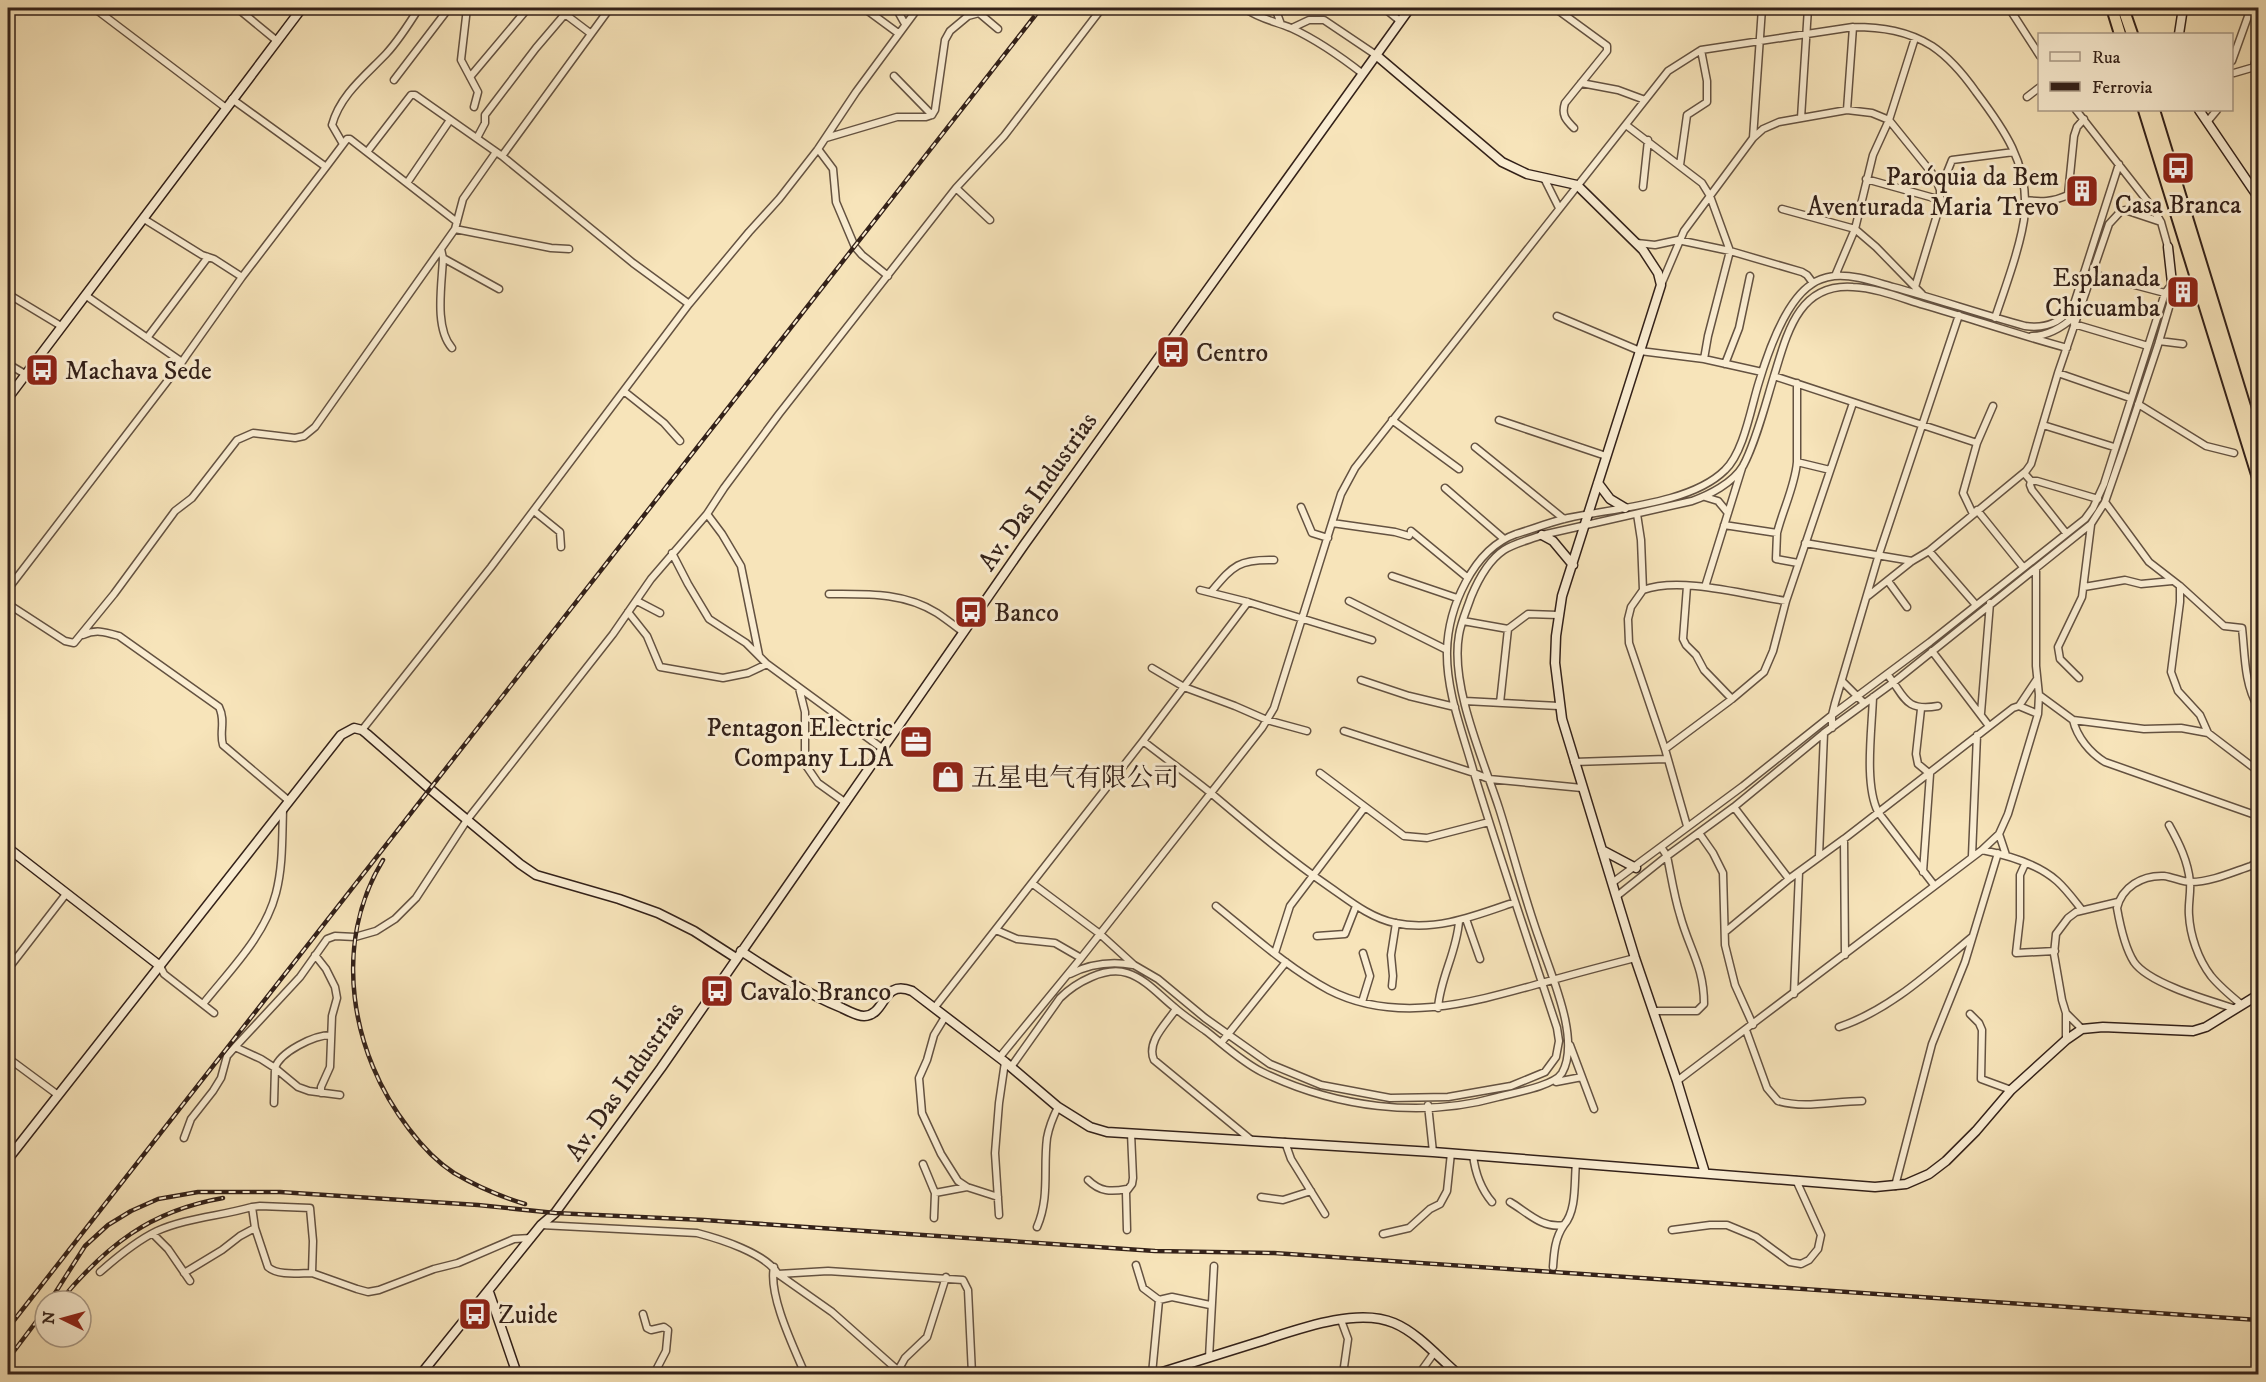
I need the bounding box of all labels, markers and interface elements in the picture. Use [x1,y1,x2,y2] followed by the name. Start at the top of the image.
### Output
[2038,33,2233,111] legend
[2092,47,2121,69] text: Rua
[2092,77,2153,99] text: Ferrovia
[2160,150,2196,186] bus stop icon: Casa Branca
[1807,161,2059,224] place label: Paróquia da Bem Aventurada Maria Trevo
[2064,173,2100,209] building icon: Paróquia da Bem Aventurada Maria Trevo
[2115,189,2241,222] place label: Casa Branca
[2045,262,2160,325] place label: Esplanada Chicuamba
[2165,274,2201,310] building icon: Esplanada Chicuamba
[1155,334,1191,370] bus stop icon: Centro
[1196,337,1268,370] place label: Centro
[24,352,60,388] bus stop icon: Machava Sede
[65,355,212,388] place label: Machava Sede
[971,406,1105,578] street label: Av. Das Industrias
[953,594,989,630] bus stop icon: Banco
[994,597,1059,630] place label: Banco
[706,712,893,775] place label: Pentagon Electric Company LDA
[898,724,934,760] office icon: Pentagon Electric Company LDA
[930,759,966,795] shop icon: 五星电气有限公司
[971,762,1179,795] place label: 五星电气有限公司
[699,973,735,1009] bus stop icon: Cavalo Branco
[740,976,891,1009] place label: Cavalo Branco
[558,996,692,1168] street label: Av. Das Industrias
[33,1289,93,1349] north arrow
[457,1296,493,1332] bus stop icon: Zuide
[498,1299,558,1332] place label: Zuide
[39,1310,60,1325] text: N

